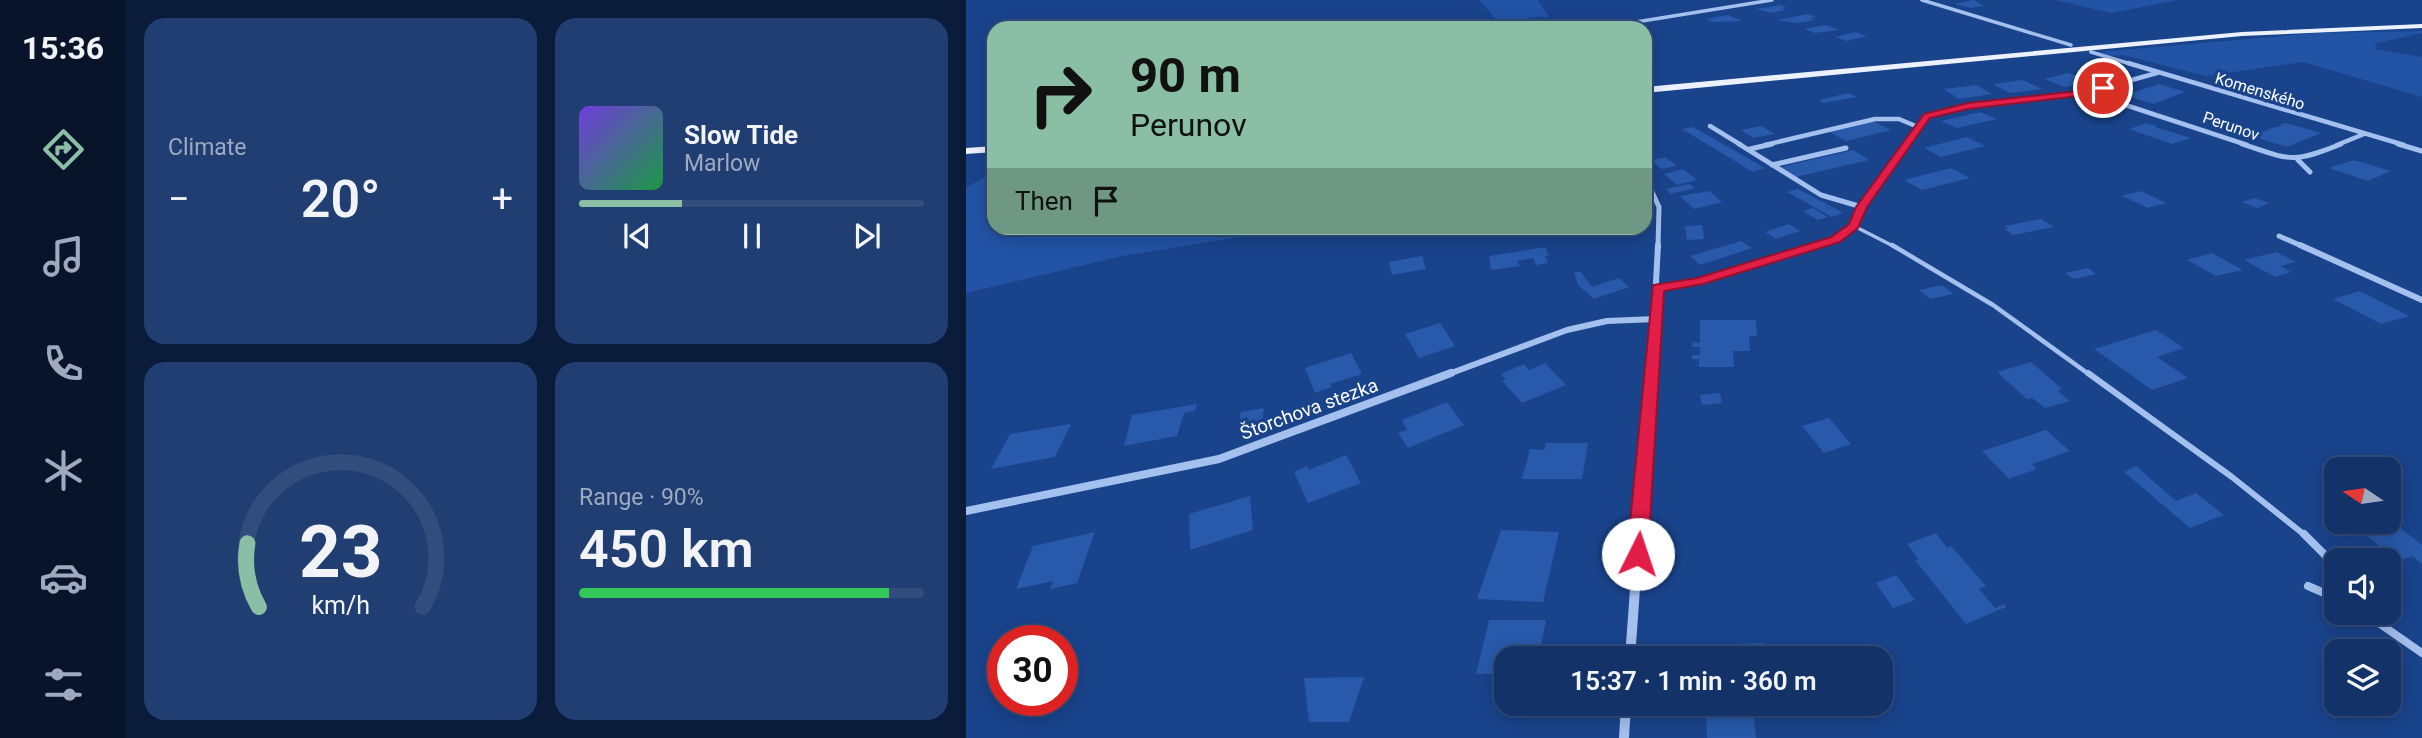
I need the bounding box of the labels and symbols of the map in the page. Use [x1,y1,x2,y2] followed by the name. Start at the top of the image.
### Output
[2073,58,2133,118] pin
[2213,68,2307,114] street label: Komenského
[2200,108,2262,145] street label: Perunov
[1237,373,1381,445] street label: Štorchova stezka
[2324,457,2401,534] north arrow
[1601,517,1675,591] position arrow
[987,625,1078,716] speed limit sign: 30

